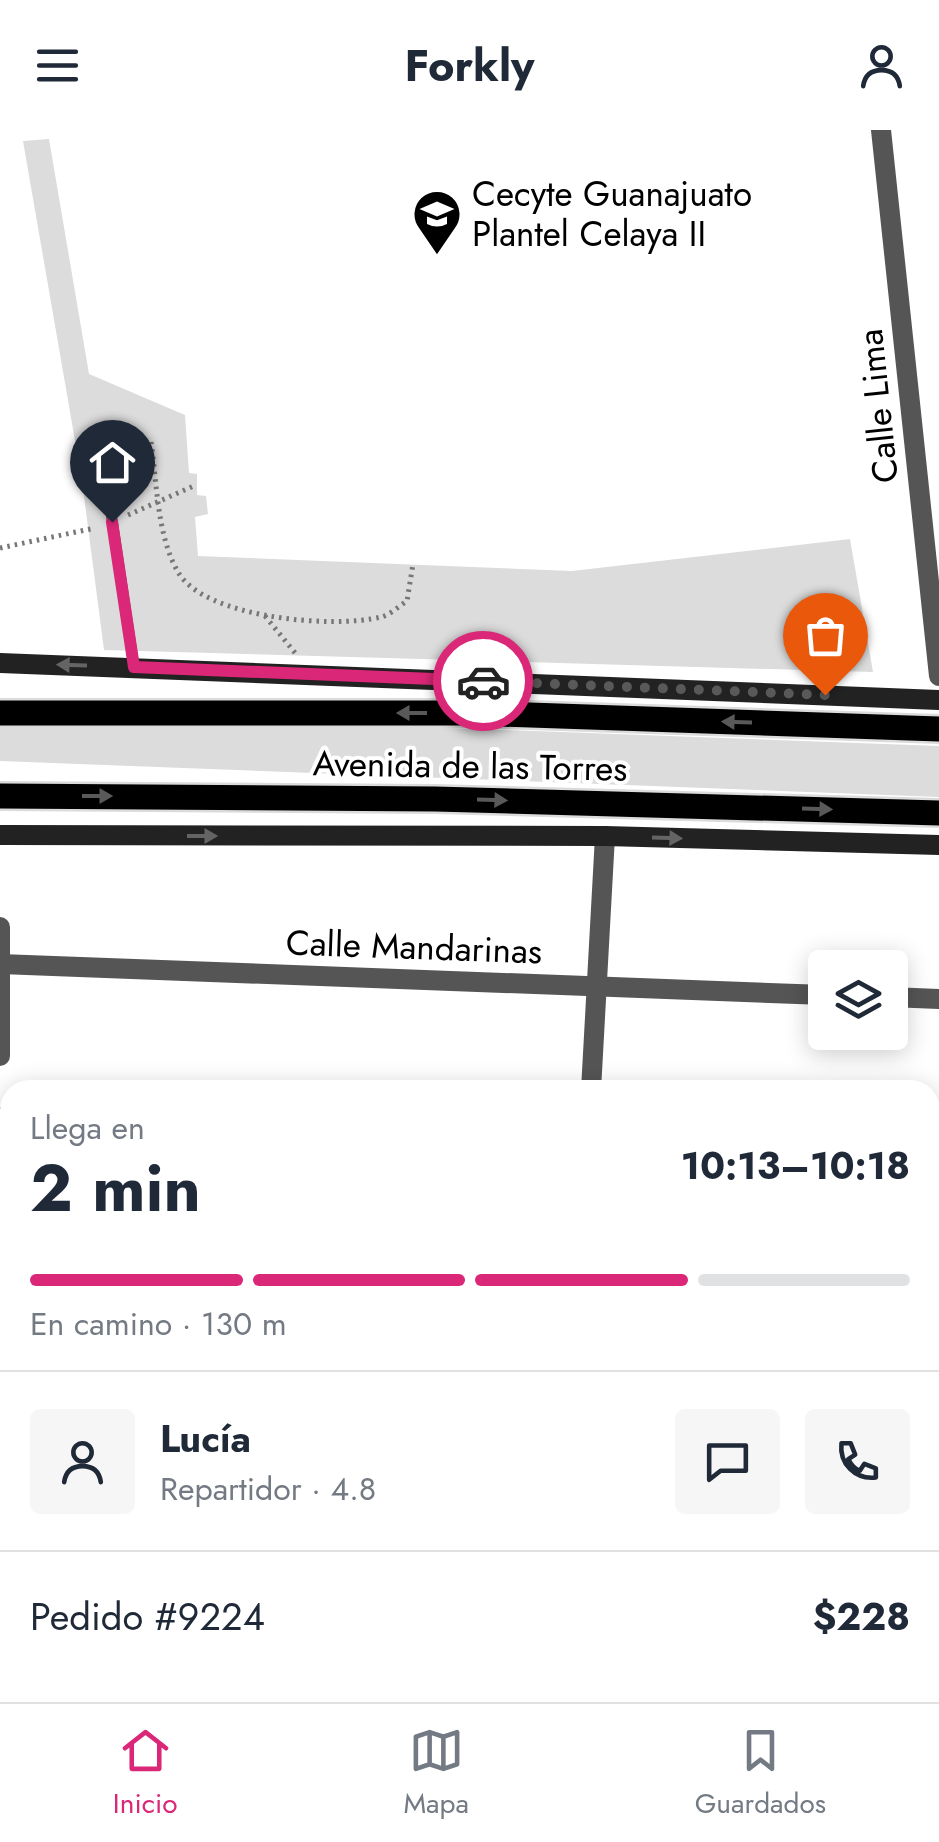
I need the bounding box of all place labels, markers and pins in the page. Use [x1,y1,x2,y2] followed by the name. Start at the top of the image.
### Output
[472,169,752,259] place label: Cecyte Guanajuato Plantel Celaya II
[411,188,463,256] school or university icon: Cecyte Guanajuato Plantel Celaya II
[70,420,155,523] pin
[783,593,868,696] pin

